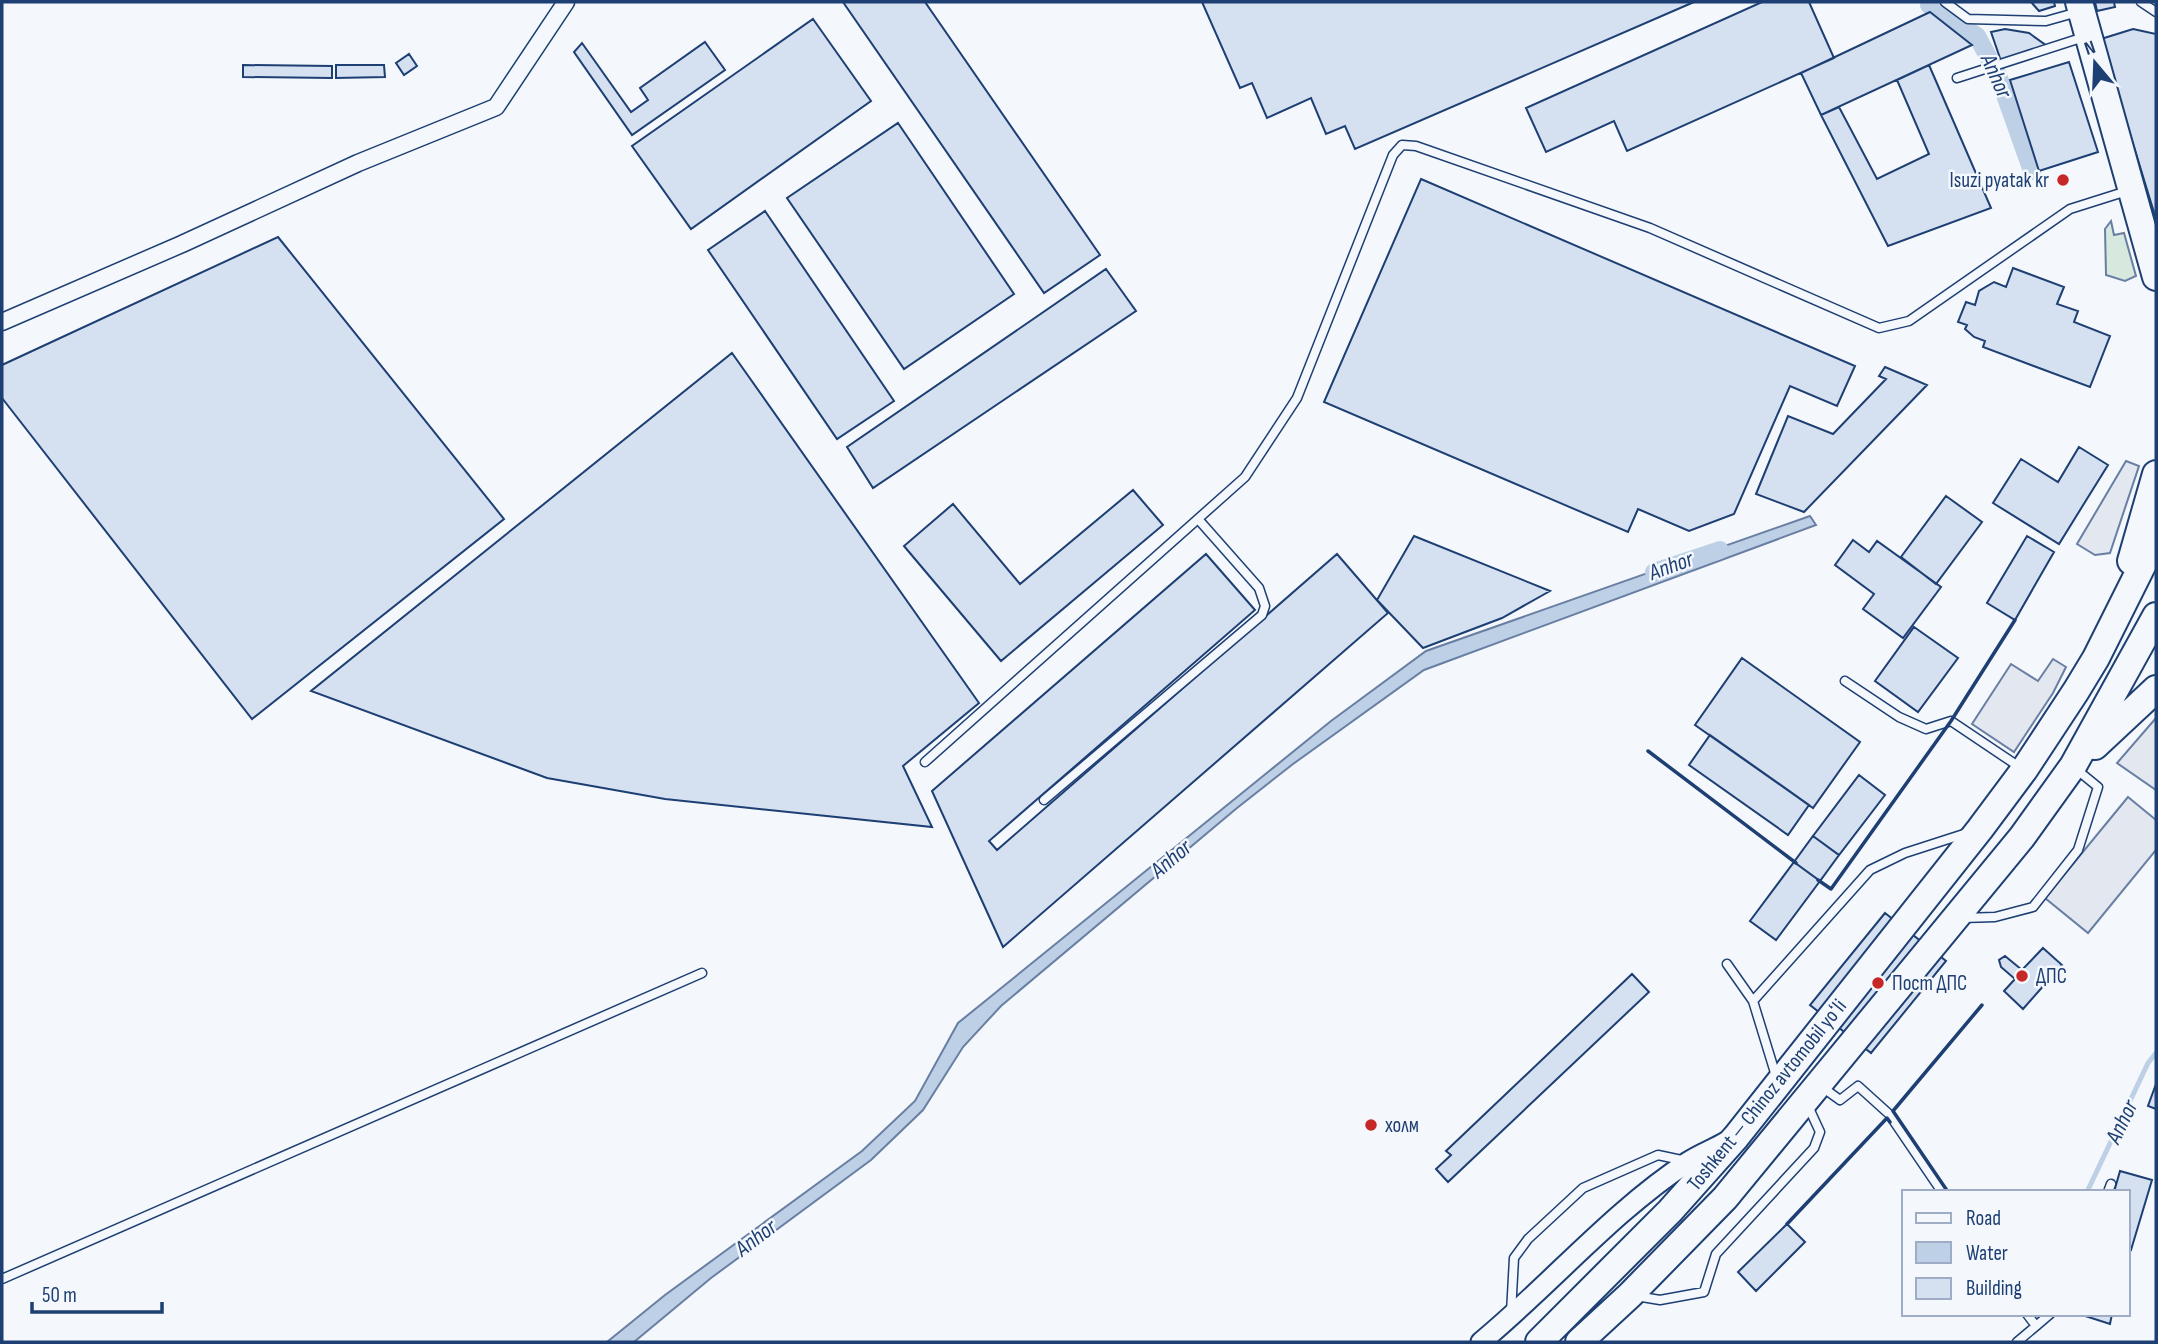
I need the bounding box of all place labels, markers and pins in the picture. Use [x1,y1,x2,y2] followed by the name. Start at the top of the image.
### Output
[1949,168,2049,193] place label: Isuzi pyatak kr
[2055,172,2071,188] marker: Isuzi pyatak kr
[2036,964,2067,989] place label: ДПС
[2014,968,2030,984] marker: ДПС
[1892,971,1967,996] place label: Пост ДПС
[1870,975,1886,991] marker: Пост ДПС
[1385,1113,1419,1138] place label: холм
[1363,1117,1379,1133] marker: холм

